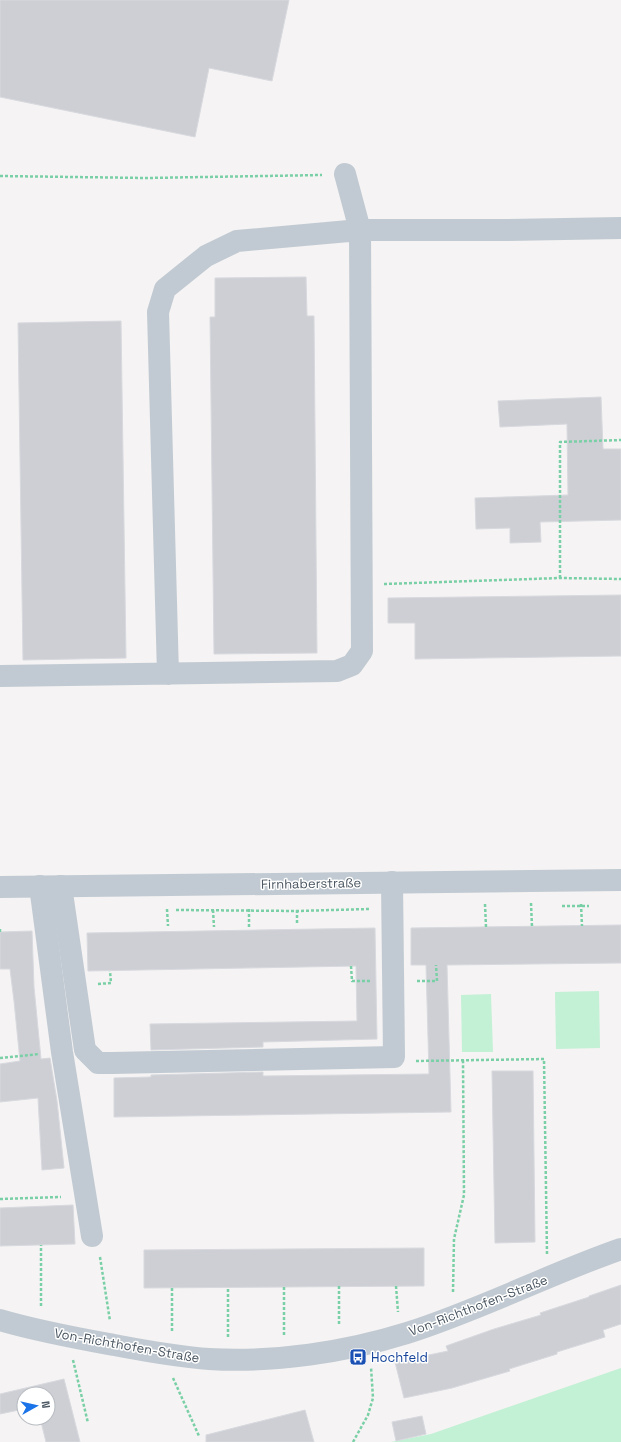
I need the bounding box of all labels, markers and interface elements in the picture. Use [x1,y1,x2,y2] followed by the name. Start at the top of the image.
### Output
[261,874,361,893] street label: Firnhaberstraße
[406,1271,550,1340] street label: Von-Richthofen-Straße
[53,1324,201,1367] street label: Von-Richthofen-Straße
[348,1347,368,1367] bus stop icon: Hochfeld
[371,1349,428,1366] place label: Hochfeld
[16,1386,56,1426] north arrow
[38,1400,53,1409] text: N

